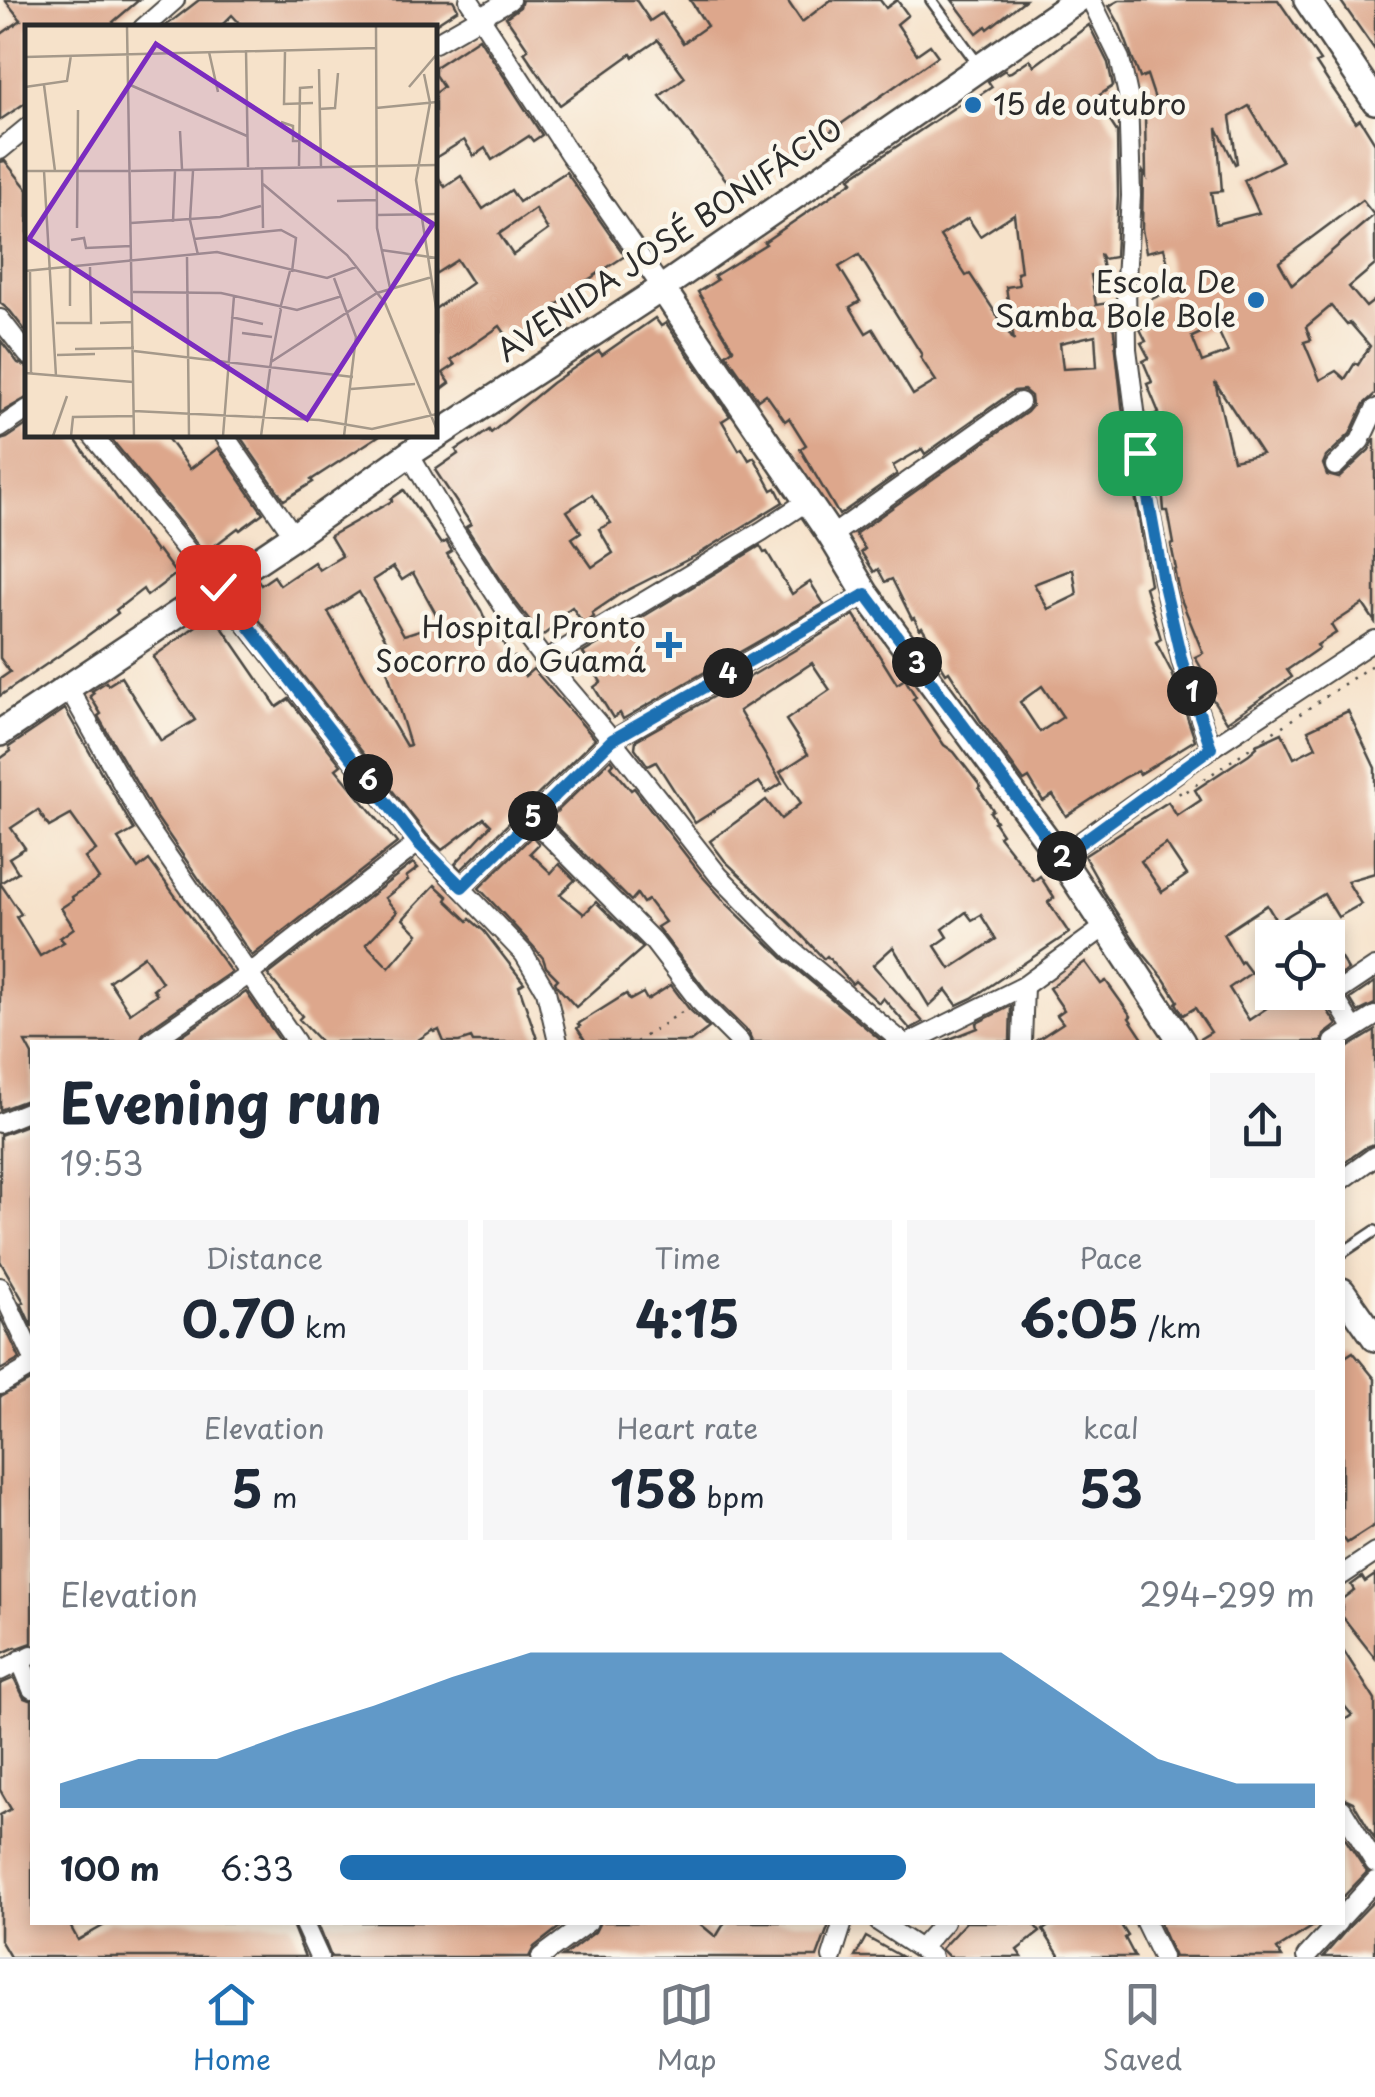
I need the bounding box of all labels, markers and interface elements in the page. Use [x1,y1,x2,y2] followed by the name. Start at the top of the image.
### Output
[25,25,438,438] inset map
[993,80,1186,125] place label: 15 de outubro
[962,94,984,116] marker: 15 de outubro
[486,105,851,371] street label: AVENIDA JOSÉ BONIFÁCIO
[995,258,1236,337] place label: Escola De Samba Bole Bole
[1245,289,1267,311] marker: Escola De Samba Bole Bole
[1098,411,1183,496] pin
[1113,426,1168,481] icon: arrive
[176,545,261,630] pin
[191,560,246,615] icon: check
[375,603,646,682] place label: Hospital Pronto Socorro do Guamá
[656,632,682,658] marker: Hospital Pronto Socorro do Guamá
[892,637,942,687] pin: 3
[908,640,926,683] text: 3
[703,648,753,698] pin: 4
[718,651,738,694] text: 4
[1167,666,1217,716] pin: 1
[1185,669,1199,712] text: 1
[343,754,393,804] pin: 6
[358,757,378,800] text: 6
[508,791,558,841] pin: 5
[524,794,542,837] text: 5
[1037,831,1087,881] pin: 2
[1052,834,1072,877] text: 2
[1255,920,1345,1010] map controls
[1255,920,1345,1010] button: locate
[60,1060,382,1143] text: Evening run
[1210,1073,1315,1178] button: share
[60,1139,143,1187] text: 19:53
[205,1236,323,1279] text: Distance
[654,1236,721,1279] text: Time
[1079,1236,1142,1279] text: Pace
[181,1279,296,1355] text: 0.70
[635,1279,740,1355] text: 4:15
[1020,1279,1139,1355] text: 6:05
[296,1305,347,1348] text: km
[1139,1305,1202,1348] text: /km
[204,1406,325,1449] text: Elevation
[617,1406,758,1449] text: Heart rate
[1083,1406,1139,1449] text: kcal
[231,1449,263,1525] text: 5
[610,1449,697,1525] text: 158
[1079,1449,1143,1525] text: 53
[263,1475,297,1518] text: m
[697,1475,765,1518] text: bpm
[60,1570,198,1618] text: Elevation
[1139,1570,1315,1618] text: 294–299 m
[60,1844,160,1892] text: 100 m
[220,1844,294,1892] text: 6:33
[193,1977,271,2080] tab: Home
[657,1977,717,2080] tab: Map
[1103,1977,1182,2080] tab: Saved

